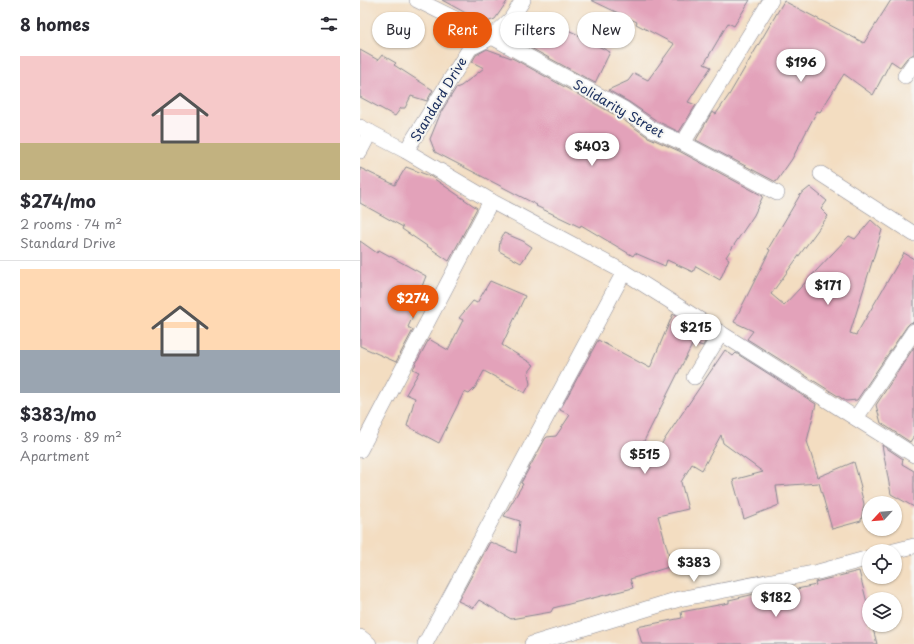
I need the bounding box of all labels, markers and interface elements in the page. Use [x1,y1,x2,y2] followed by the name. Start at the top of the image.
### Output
[20,11,90,37] text: 8 homes
[372,12,425,48] chip: Buy
[433,12,492,48] chip: Rent
[500,12,569,48] chip: Filters
[577,12,635,48] chip: New
[318,13,340,35] icon: filters
[777,49,825,83] pin: $196
[785,52,817,71] text: $196
[405,53,471,145] street label: Standard Drive
[570,74,668,142] street label: Solidarity Street
[144,82,216,154] icon: home
[568,133,616,167] pin: $403
[574,136,610,155] text: $403
[20,188,96,214] text: $274/mo
[20,214,122,233] text: 2 rooms · 74 m²
[20,233,116,252] text: Standard Drive
[804,272,852,306] pin: $171
[814,275,842,294] text: $171
[389,285,437,319] pin: $274
[396,288,430,307] text: $274
[144,295,216,367] icon: home
[672,314,720,348] pin: $215
[680,317,712,336] text: $215
[20,401,96,427] text: $383/mo
[20,427,122,446] text: 3 rooms · 89 m²
[621,441,669,475] pin: $515
[630,444,660,463] text: $515
[20,446,89,465] text: Apartment
[862,496,902,536] north arrow
[862,496,902,632] map controls
[862,544,902,584] button: locate
[670,549,718,583] pin: $383
[677,552,711,571] text: $383
[752,584,800,618] pin: $182
[760,587,792,606] text: $182
[862,592,902,632] button: layers

